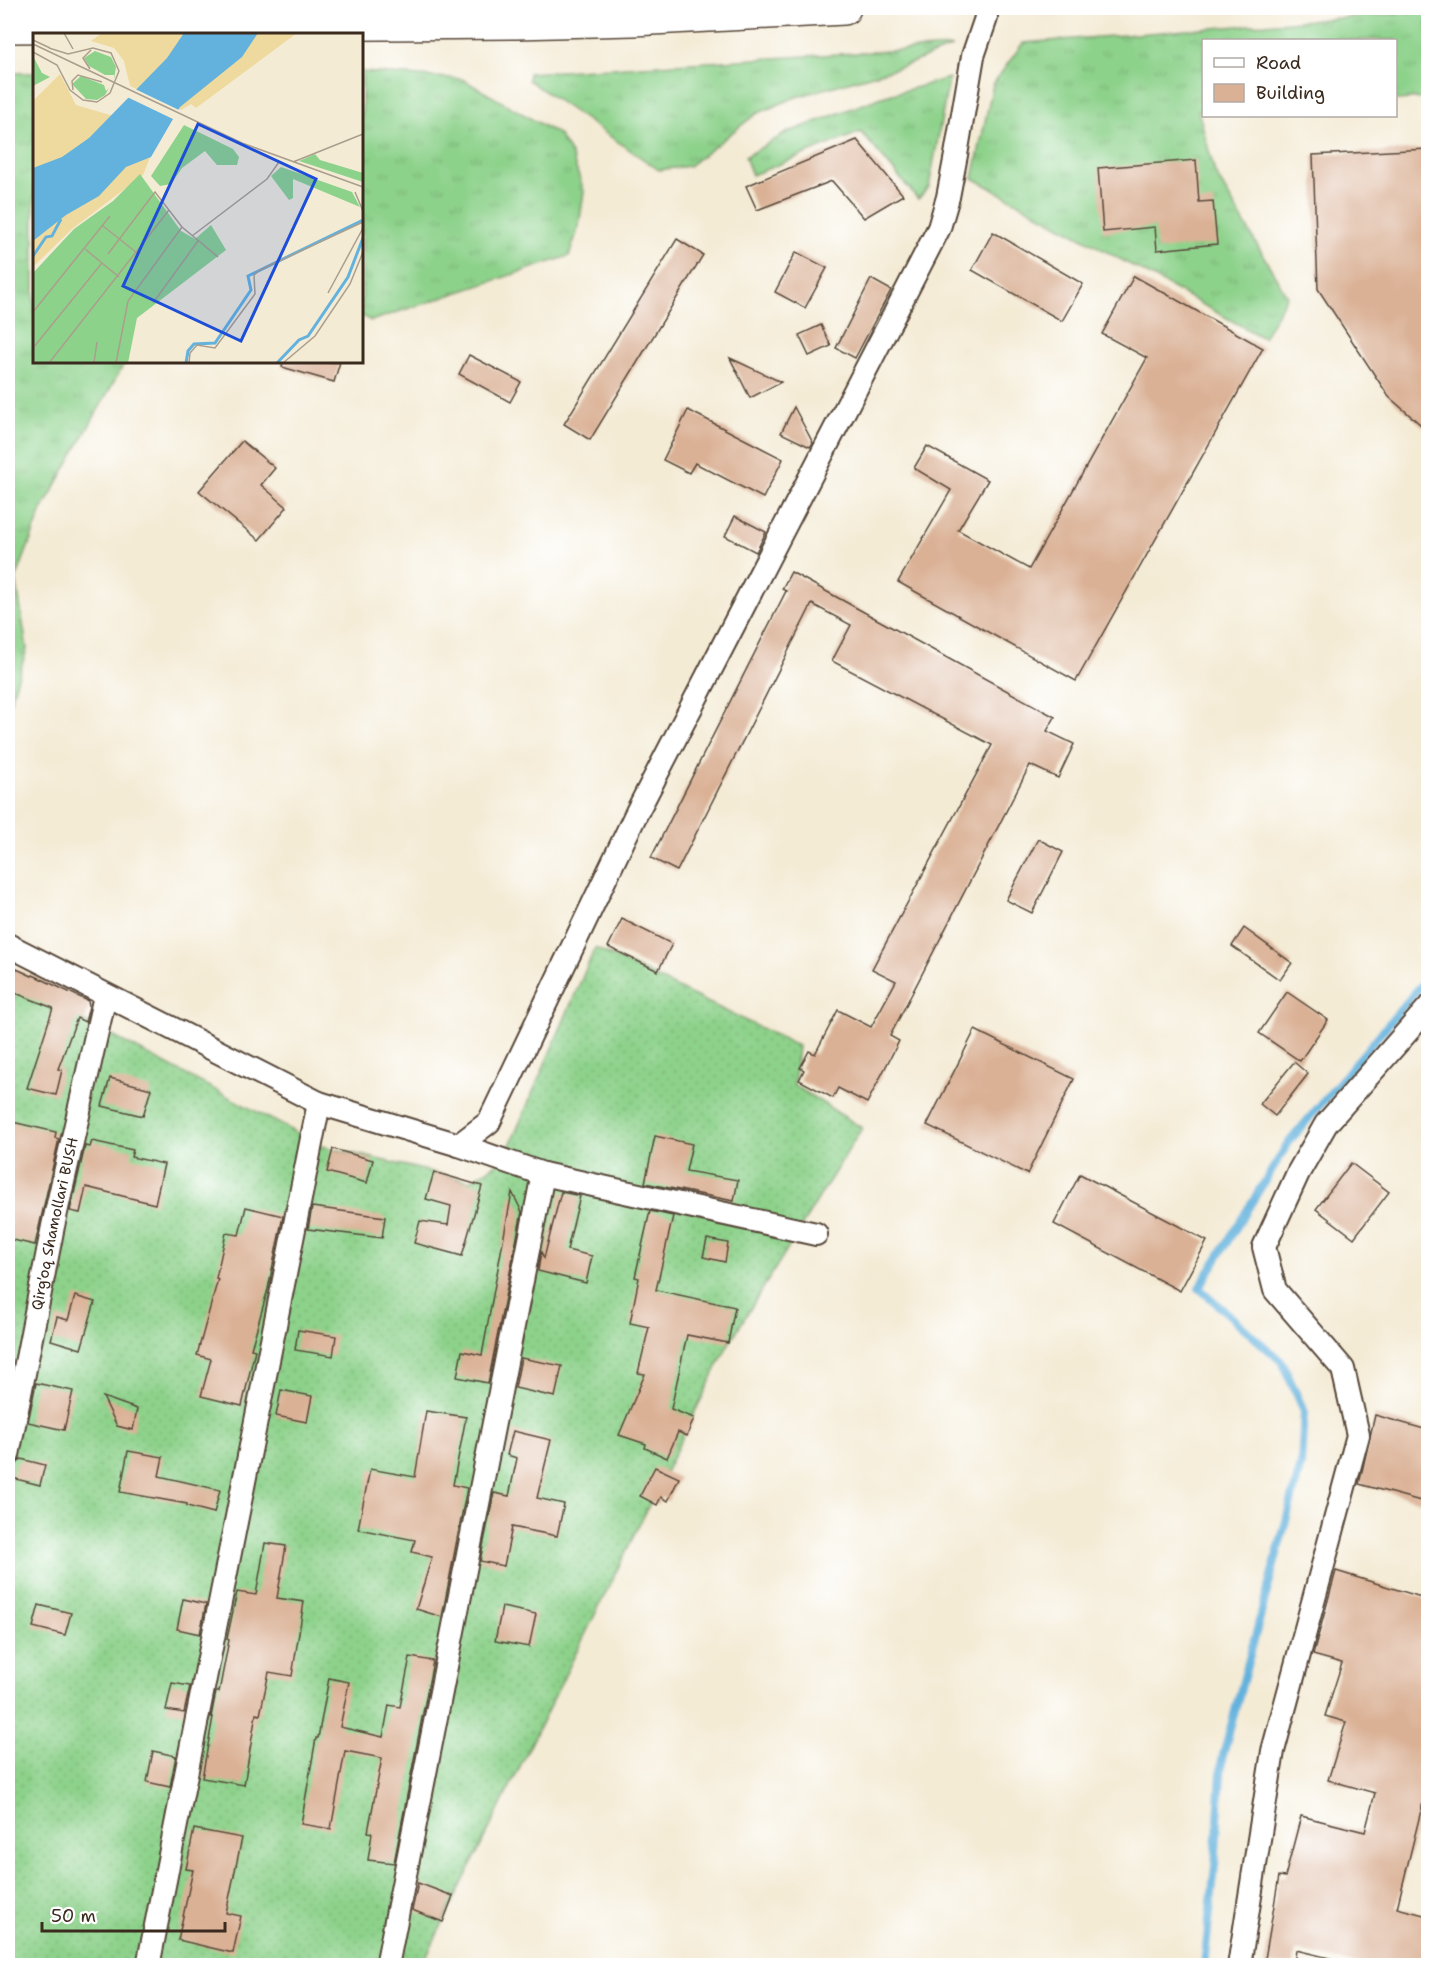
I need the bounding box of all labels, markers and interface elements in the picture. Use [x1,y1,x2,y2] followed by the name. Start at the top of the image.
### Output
[33,33,363,363] inset map
[1202,39,1397,117] legend
[1256,51,1301,75] text: Road
[1256,81,1325,105] text: Building
[27,1135,83,1312] street label: Qirg'oq Shamollari BUSH
[42,1895,225,1933] scale bar
[51,1904,96,1928] text: 50 m

